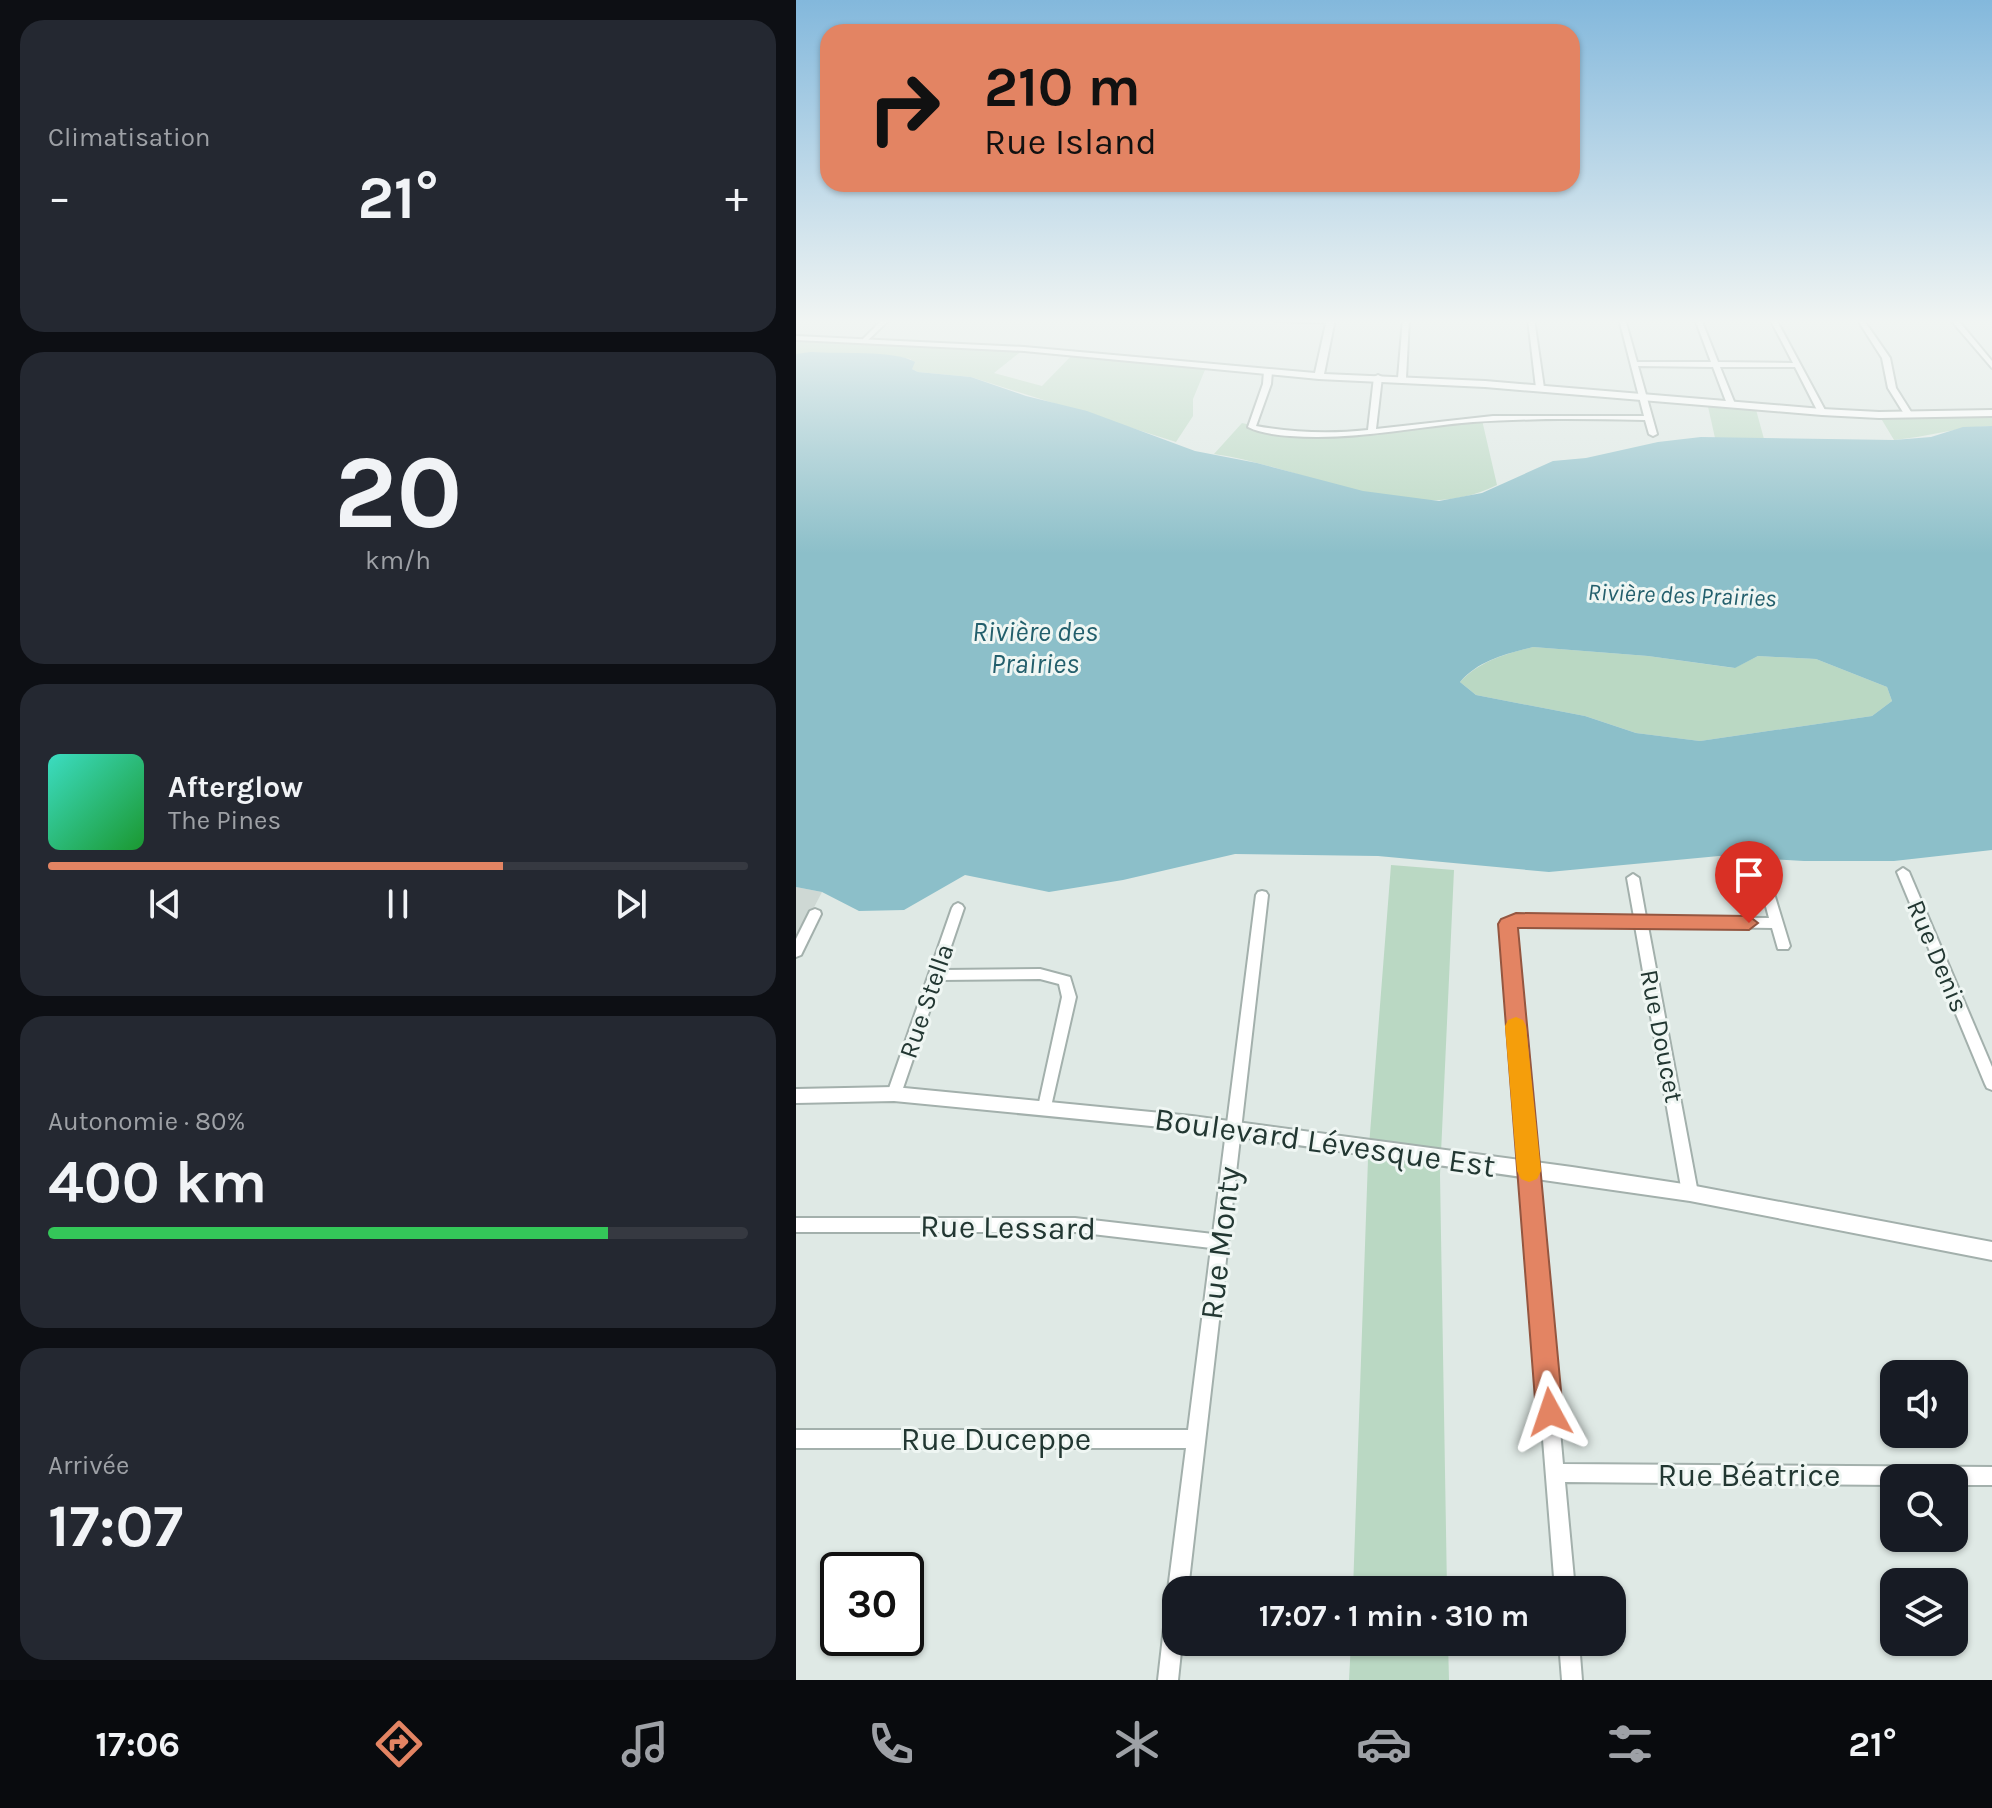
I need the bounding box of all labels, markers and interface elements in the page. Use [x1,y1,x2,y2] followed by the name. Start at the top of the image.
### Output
[984,54,1141,119] text: 210 m
[852,56,956,160] icon: right
[984,121,1157,163] text: Rue Island
[48,122,211,153] text: Climatisation
[358,163,439,233] text: 21°
[48,172,71,223] text: −
[725,172,748,223] text: +
[334,432,462,553] text: 20
[365,545,431,576] text: km/h
[1587,578,1777,612] water label: Rivière des Prairies
[972,615,1098,680] water label: Rivière des Prairies
[168,769,303,805] text: Afterglow
[168,805,281,836] text: The Pines
[1715,841,1783,923] pin
[1727,853,1771,897] icon: arrive
[143,882,187,926] icon: previous
[376,882,420,926] icon: pause
[609,882,653,926] icon: next
[1900,895,1975,1017] street label: Rue Denis
[892,940,960,1062] street label: Rue Stella
[1633,967,1690,1105] street label: Rue Doucet
[1152,1100,1498,1185] street label: Boulevard Lévesque Est
[48,1106,245,1137] text: Autonomie · 80%
[48,1147,267,1217] text: 400 km
[1193,1164,1248,1322] street label: Rue Monty
[920,1207,1096,1248] street label: Rue Lessard
[1880,1360,1968,1656] map controls
[1880,1360,1968,1448] button: sound
[1508,1370,1592,1454] position arrow
[901,1421,1091,1458] street label: Rue Duceppe
[48,1450,129,1481] text: Arrivée
[1657,1457,1841,1494] street label: Rue Béatrice
[1880,1464,1968,1552] button: search
[48,1491,183,1561] text: 17:07
[820,1552,924,1656] speed limit sign: 30
[1880,1568,1968,1656] button: layers
[1259,1598,1529,1634] text: 17:07 · 1 min · 310 m
[371,1716,427,1772] icon: directions
[617,1716,673,1772] icon: music
[863,1716,919,1772] icon: phone
[1109,1716,1165,1772] icon: climate
[1356,1716,1412,1772] icon: car
[1602,1716,1658,1772] icon: filters
[95,1723,180,1765] text: 17:06
[1848,1723,1897,1765] text: 21°

